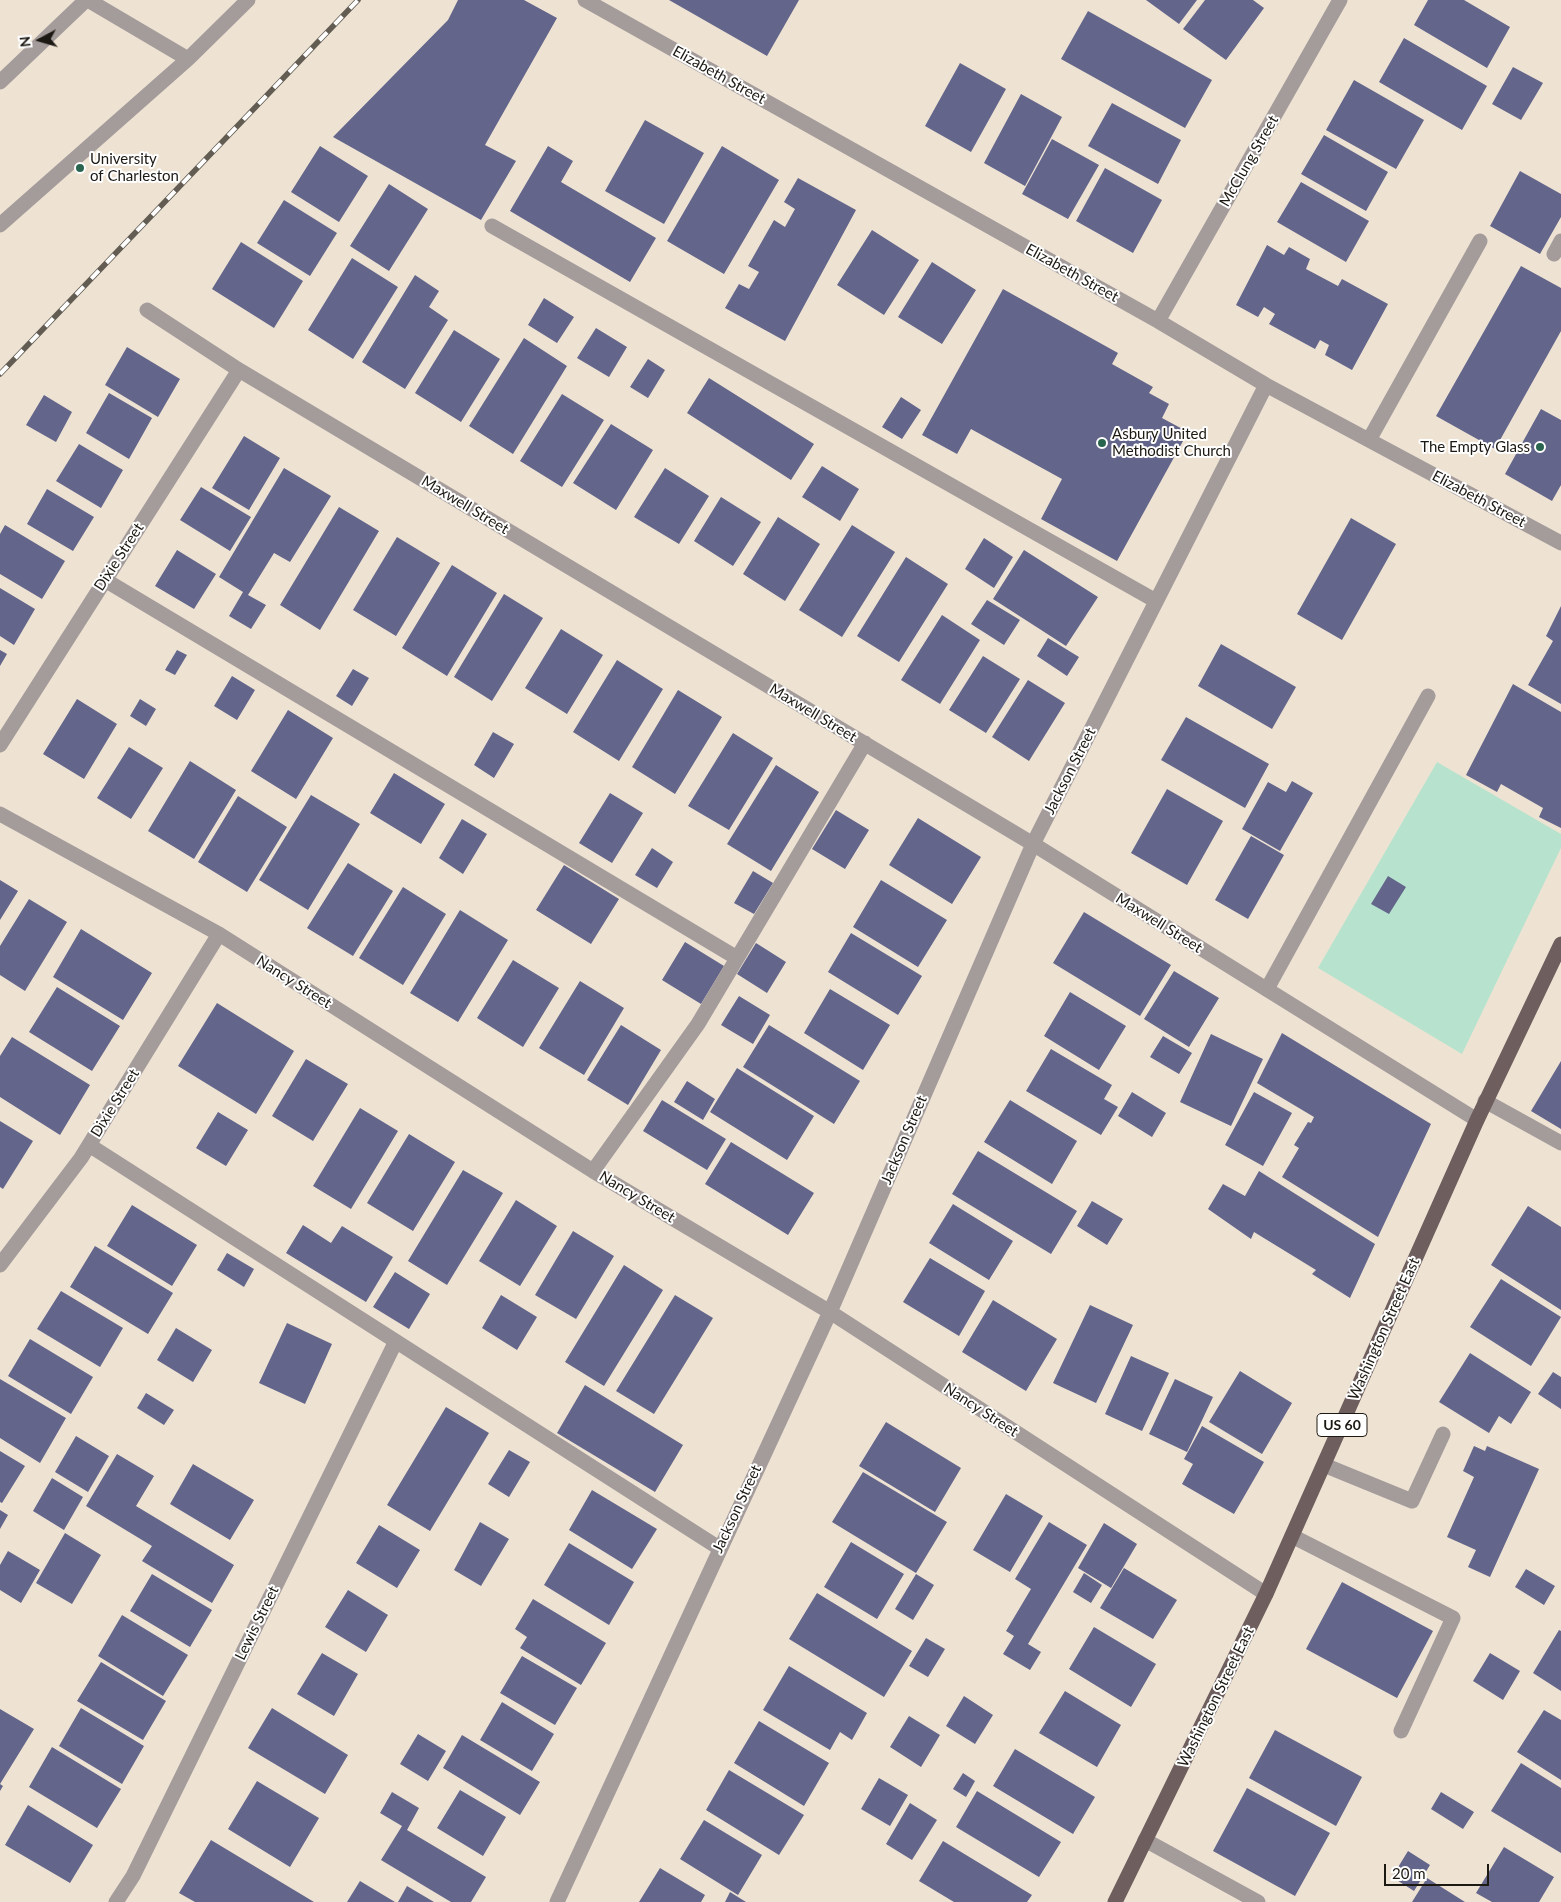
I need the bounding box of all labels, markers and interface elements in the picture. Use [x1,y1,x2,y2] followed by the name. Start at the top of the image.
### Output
[15,15,65,65] north arrow
[16,35,34,48] text: N
[669,42,769,108] street label: Elizabeth Street
[1216,112,1282,210] street label: McClung Street
[90,150,179,185] place label: University of Charleston
[74,162,86,174] marker: University of Charleston
[1022,240,1122,306] street label: Elizabeth Street
[1112,425,1231,460] place label: Asbury United Methodist Church
[1096,437,1108,449] marker: Asbury United Methodist Church
[1420,438,1530,456] place label: The Empty Glass
[1534,441,1546,453] marker: The Empty Glass
[1429,467,1529,531] street label: Elizabeth Street
[418,472,512,538] street label: Maxwell Street
[90,520,148,594] street label: Dixie Street
[766,680,860,746] street label: Maxwell Street
[1040,725,1100,817] street label: Jackson Street
[1112,889,1206,957] street label: Maxwell Street
[253,952,335,1012] street label: Nancy Street
[87,1066,143,1140] street label: Dixie Street
[877,1093,931,1187] street label: Jackson Street
[596,1167,678,1227] street label: Nancy Street
[1344,1255,1424,1403] street label: Washington Street East
[940,1379,1022,1441] street label: Nancy Street
[1317,1414,1367,1436] road number: US 60
[709,1462,765,1556] street label: Jackson Street
[231,1583,283,1663] street label: Lewis Street
[1174,1624,1258,1770] street label: Washington Street East
[1386,1854,1491,1886] scale bar
[1392,1864,1426,1882] text: 20 m

